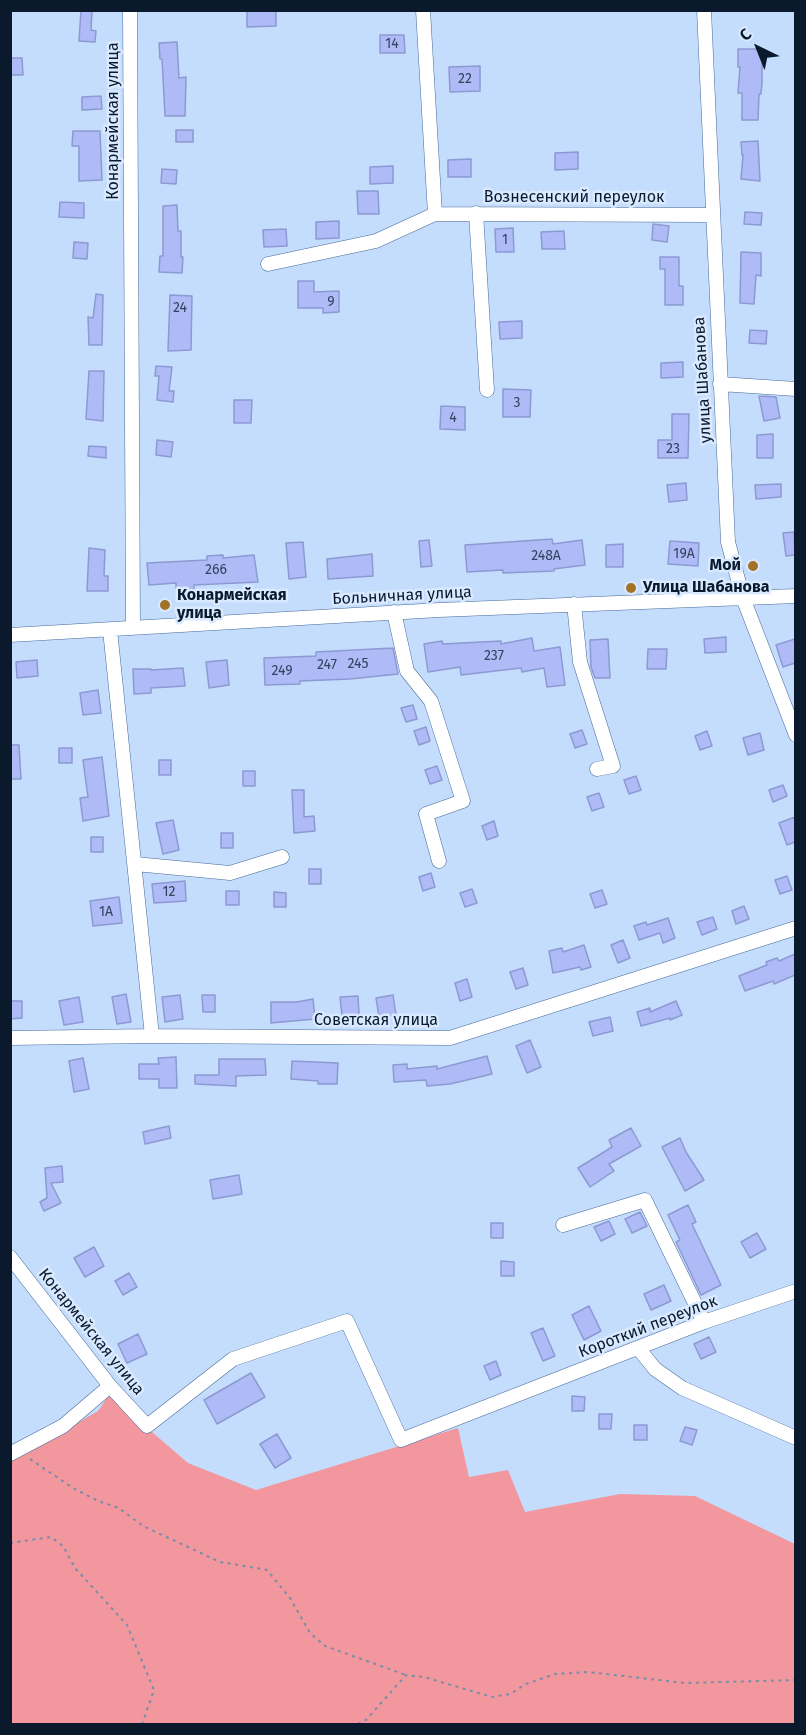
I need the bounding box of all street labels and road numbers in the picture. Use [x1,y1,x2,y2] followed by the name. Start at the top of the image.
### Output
[104,42,124,200] street label: Конармейская улица
[484,188,664,208] street label: Вознесенский переулок
[690,316,716,444] street label: улица Шабанова
[332,583,472,609] street label: Больничная улица
[314,1011,438,1031] street label: Советская улица
[34,1265,148,1399] street label: Конармейская улица
[576,1292,720,1362] street label: Короткий переулок

